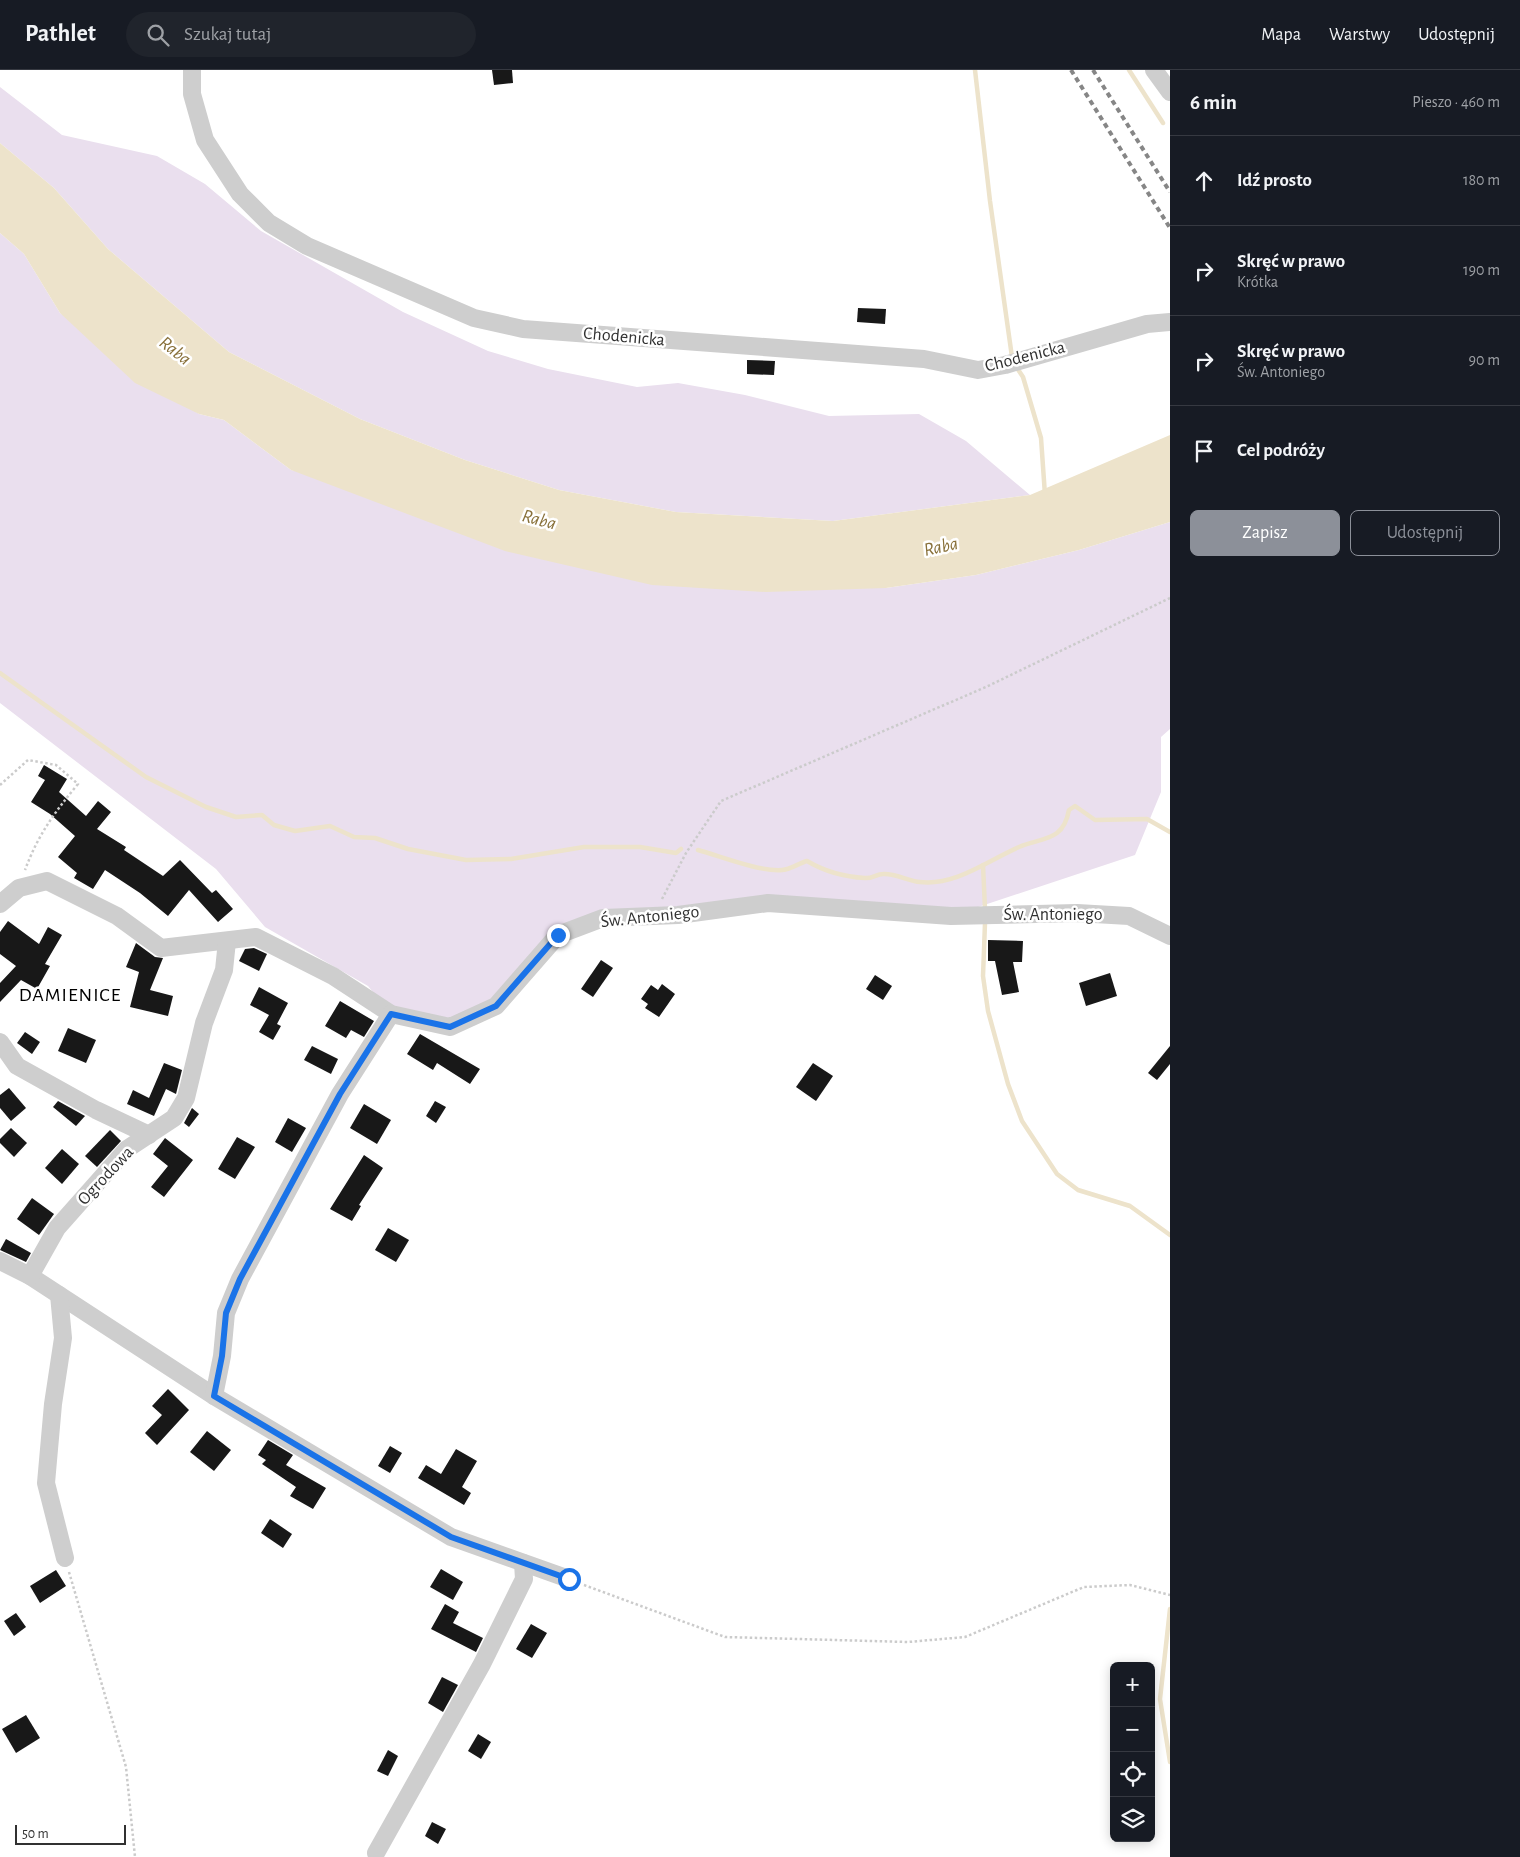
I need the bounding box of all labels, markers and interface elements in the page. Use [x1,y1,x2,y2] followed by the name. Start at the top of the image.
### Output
[126,12,476,57] search box
[144,21,172,49] icon: search
[25,22,96,46] text: Pathlet
[184,25,271,44] text: Szukaj tutaj
[1261,26,1301,44] text: Mapa
[1329,26,1390,44] text: Warstwy
[1418,26,1495,44] text: Udostępnij
[1190,92,1237,113] text: 6 min
[1412,94,1500,110] text: Pieszo · 460 m
[1190,167,1218,195] icon: ahead
[1237,171,1312,190] text: Idź prosto
[1463,172,1500,188] text: 180 m
[1237,252,1345,271] text: Skręć w prawo
[1190,257,1218,285] icon: right
[1463,262,1500,278] text: 190 m
[1237,274,1278,290] text: Krótka
[582,324,666,350] street label: Chodenicka
[156,333,194,369] water label: Raba
[983,338,1067,376] street label: Chodenicka
[1237,342,1345,361] text: Skręć w prawo
[1190,347,1218,375] icon: right
[1469,352,1500,368] text: 90 m
[1237,364,1325,380] text: Św. Antoniego
[1190,437,1218,465] icon: arrive
[1237,441,1325,460] text: Cel podróży
[520,506,558,534] water label: Raba
[1190,510,1340,556] button: Zapisz
[1350,510,1500,556] button: Udostępnij
[922,534,960,560] water label: Raba
[599,900,700,931] street label: Św. Antoniego
[1003,903,1103,924] street label: Św. Antoniego
[547,924,570,947] route end
[19,985,121,1005] district label: DAMIENICE
[75,1143,137,1209] street label: Ogrodowa
[558,1568,581,1591] route start
[1110,1662,1155,1842] map controls
[1110,1662,1155,1707] button: +
[1110,1707,1155,1752] button: −
[1110,1752,1155,1797] button: locate
[1110,1797,1155,1842] button: layers
[15,1822,126,1845] scale bar
[22,1827,49,1841] text: 50 m

